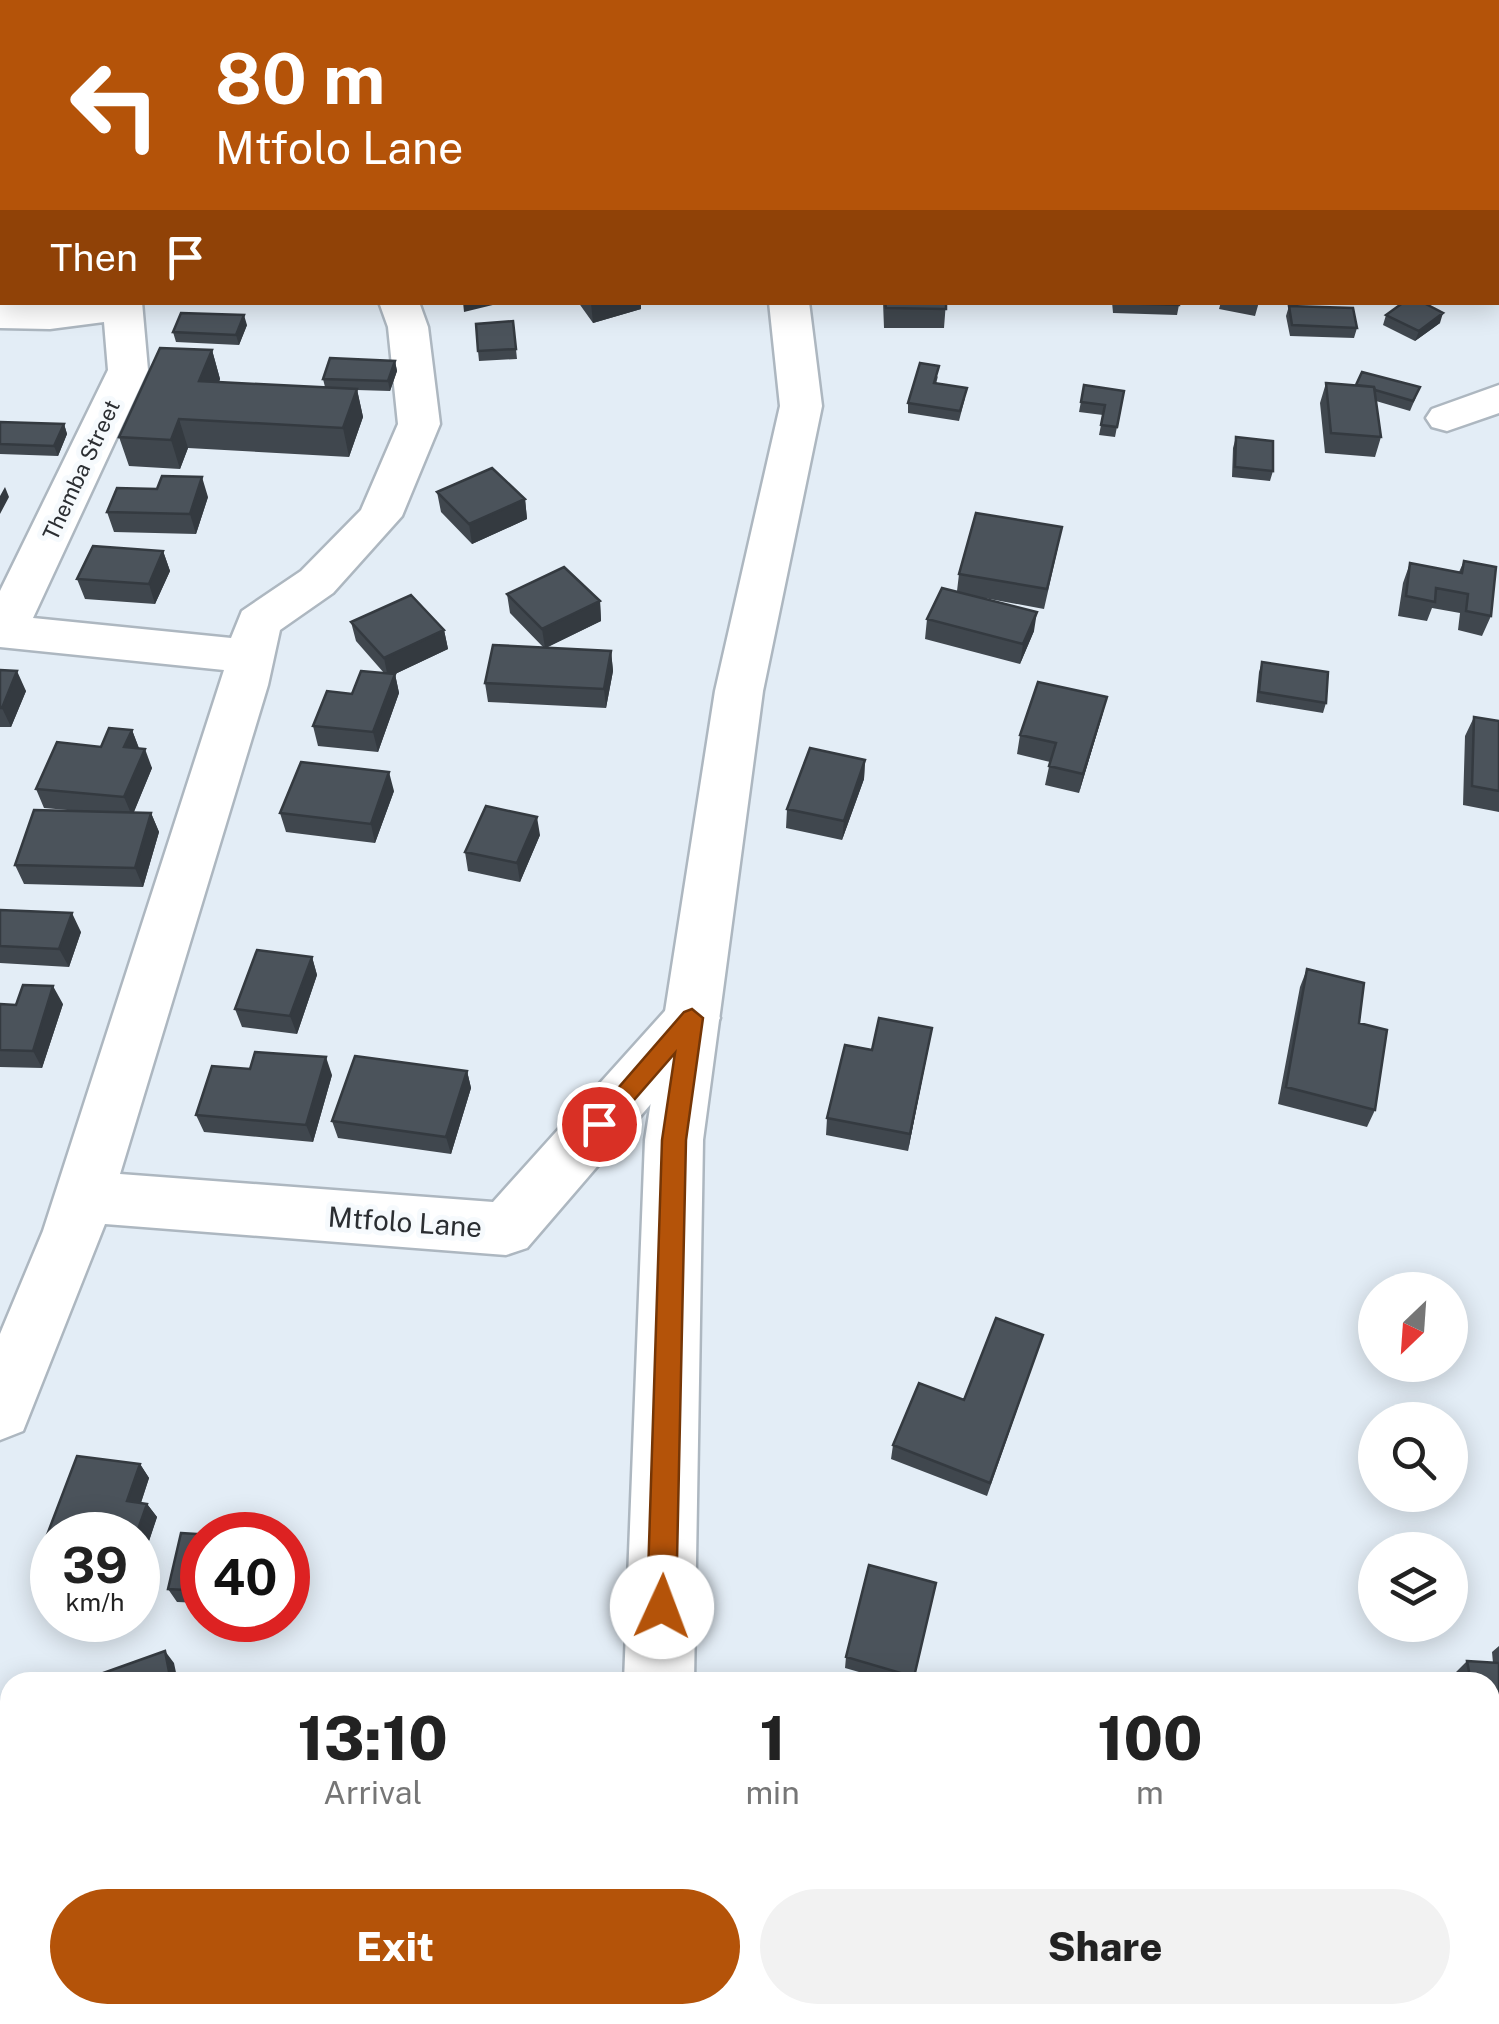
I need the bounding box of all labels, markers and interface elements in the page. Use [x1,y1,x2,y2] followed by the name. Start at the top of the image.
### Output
[215,37,385,120] text: 80 m
[50,40,180,170] icon: left
[215,121,464,174] text: Mtfolo Lane
[158,230,213,285] icon: arrive
[50,235,138,280] text: Then
[37,396,125,544] street label: Themba Street
[557,1082,642,1167] pin
[572,1097,627,1152] icon: arrive
[327,1200,483,1243] street label: Mtfolo Lane
[1358,1272,1468,1382] north arrow
[1358,1272,1468,1642] map controls
[1358,1402,1468,1512] button: search
[180,1512,310,1642] speed limit sign: 40
[1358,1532,1468,1642] button: layers
[62,1535,128,1594] text: 39
[610,1555,714,1659] position arrow
[66,1587,124,1617] text: km/h
[298,1703,448,1774] text: 13:10
[759,1703,786,1774] text: 1
[1097,1703,1202,1774] text: 100
[323,1774,422,1811] text: Arrival
[745,1774,800,1811] text: min
[1136,1774,1164,1811] text: m
[50,1889,740,2004] button: Exit
[760,1889,1450,2004] button: Share

